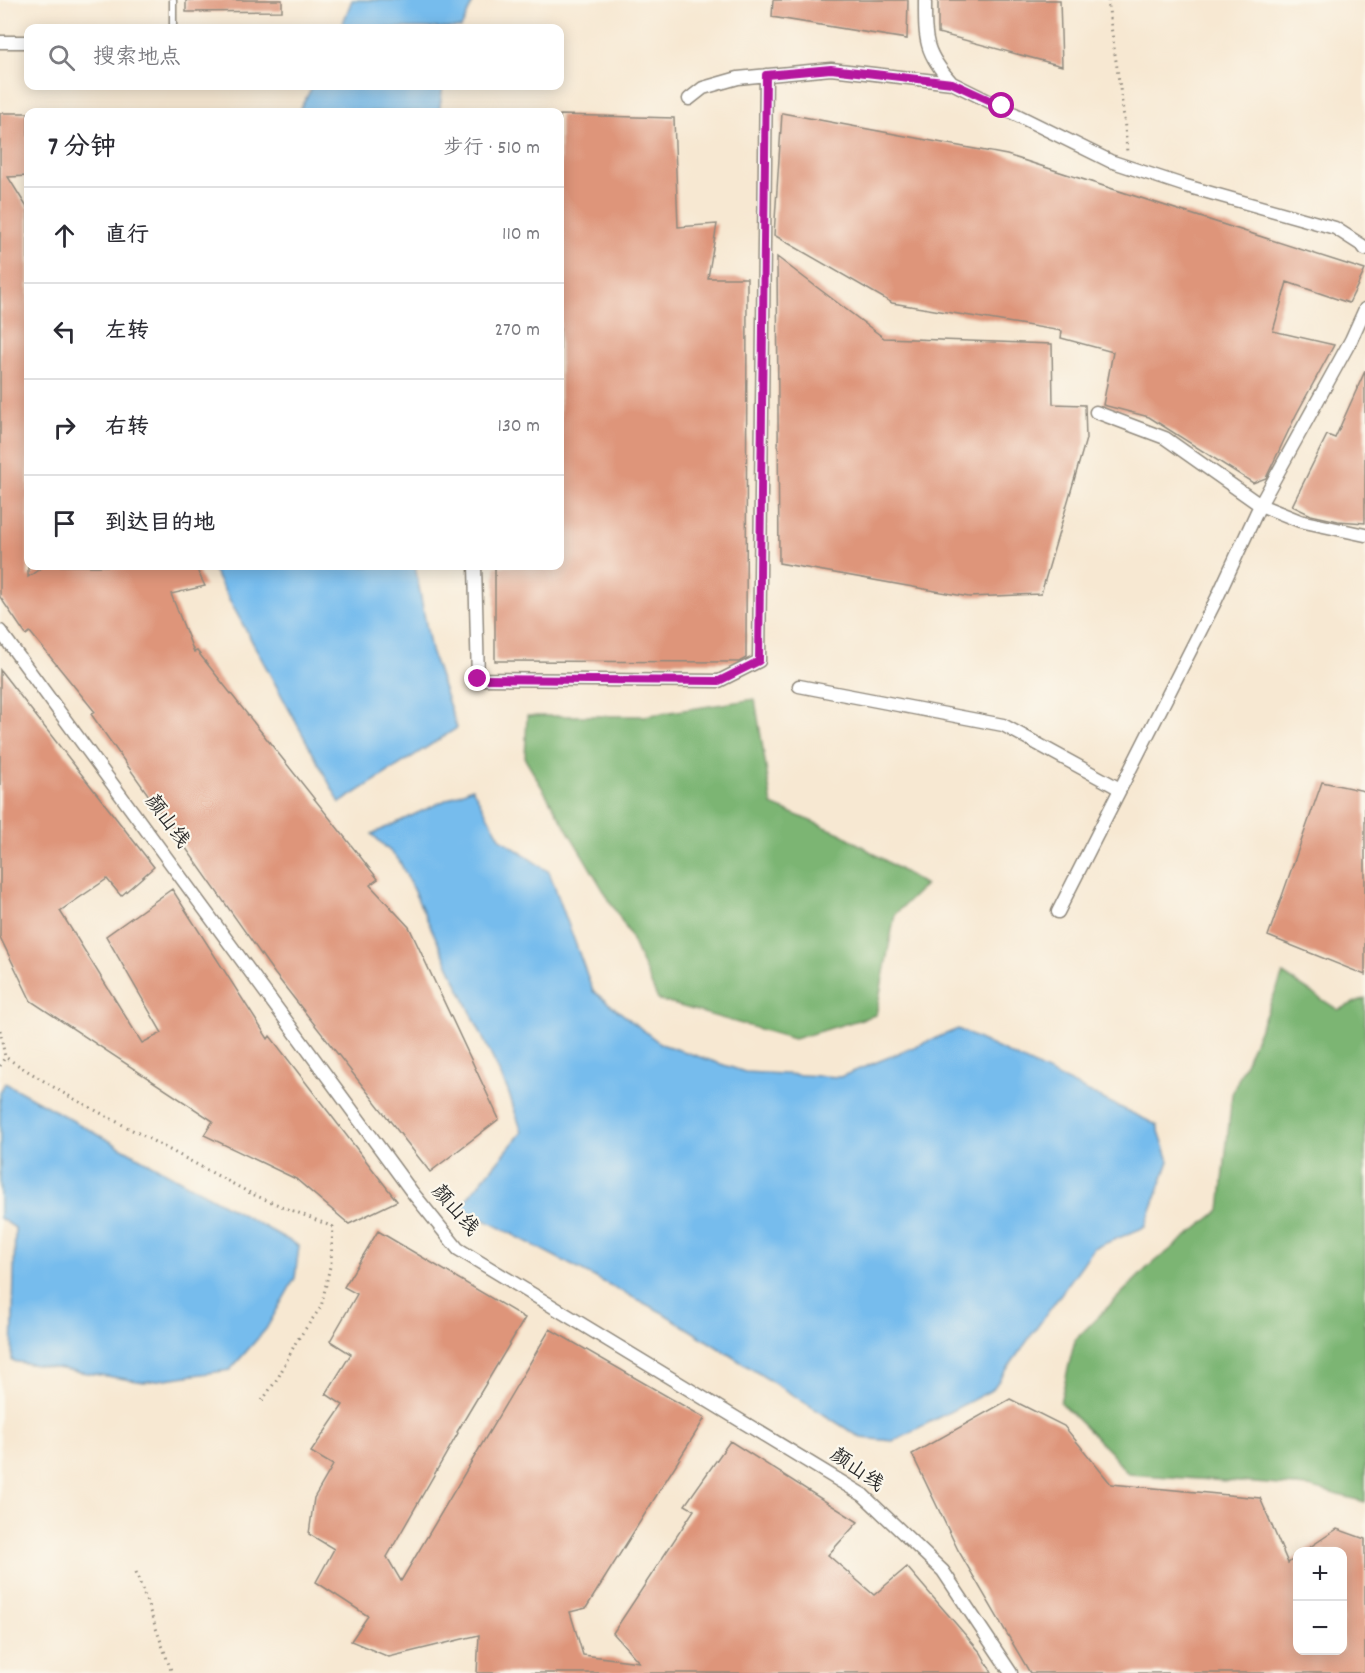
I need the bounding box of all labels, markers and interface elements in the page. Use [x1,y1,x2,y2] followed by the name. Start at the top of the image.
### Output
[24,24,564,90] search box
[45,41,78,74] icon: search
[93,43,181,74] text: 搜索地点
[988,92,1014,118] route start
[48,130,116,167] text: 7 分钟
[443,135,540,163] text: 步行 · 510 m
[48,219,81,252] icon: ahead
[105,221,149,252] text: 直行
[502,221,540,249] text: 110 m
[48,315,81,348] icon: left
[105,317,149,348] text: 左转
[494,317,540,345] text: 270 m
[48,411,81,444] icon: right
[105,413,149,444] text: 右转
[498,413,540,441] text: 130 m
[48,507,81,540] icon: arrive
[105,509,215,540] text: 到达目的地
[464,665,490,691] route end
[137,790,195,854] street label: 颜山线
[424,1179,484,1243] street label: 颜山线
[823,1442,889,1500] street label: 颜山线
[1293,1547,1347,1655] map controls
[1293,1547,1347,1601] button: +
[1293,1601,1347,1655] button: −

